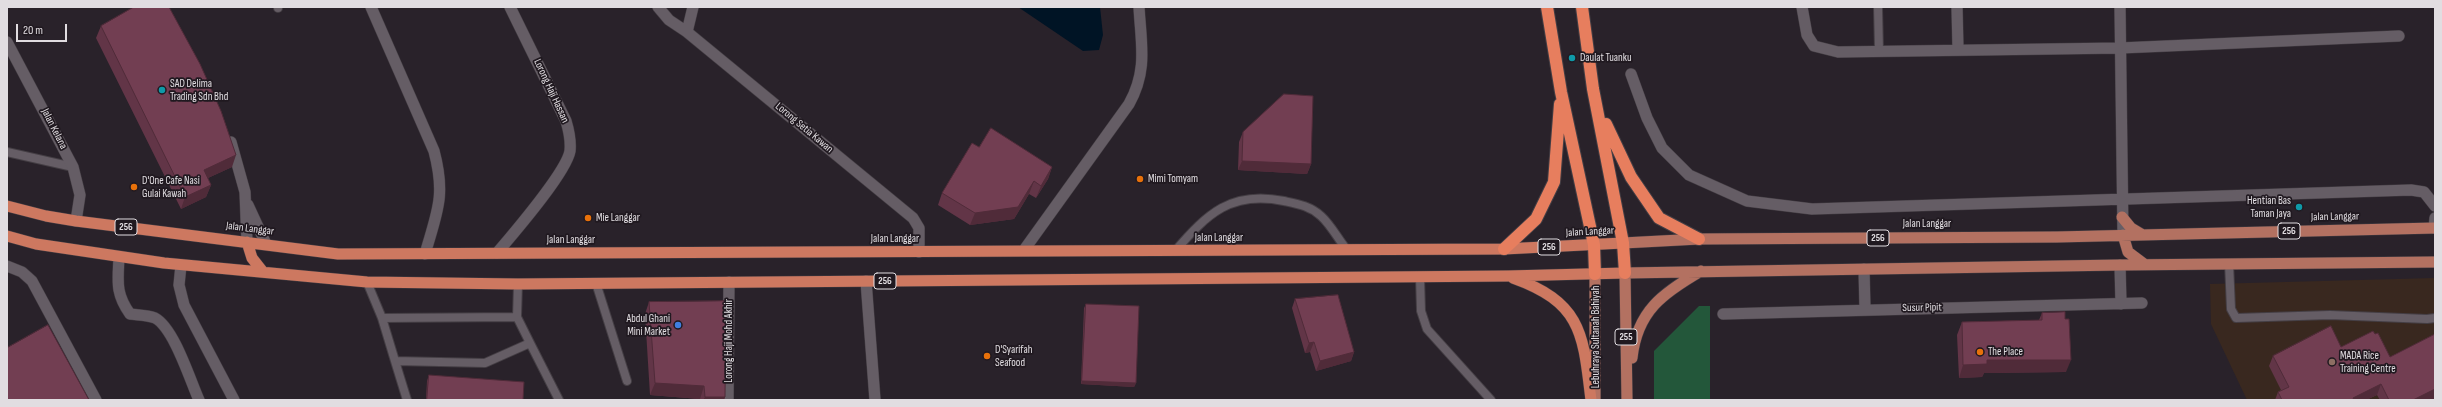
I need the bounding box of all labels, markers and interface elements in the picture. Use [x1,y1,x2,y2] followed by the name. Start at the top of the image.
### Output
[18,16,69,42] scale bar
[23,23,43,38] text: 20 m
[1580,51,1632,65] place label: Daulat Tuanku
[1567,53,1577,63] marker: Daulat Tuanku
[530,57,572,125] street label: Lorong Haji Hassan
[170,77,228,103] place label: SAD Delima Trading Sdn Bhd
[157,85,167,95] marker: SAD Delima Trading Sdn Bhd
[772,100,836,156] street label: Lorong Setia Kawan
[38,107,70,151] street label: Jalan Kelana
[1148,172,1198,186] place label: Mimi Tomyam
[142,174,200,200] place label: D'One Cafe Nasi Gulai Kawah
[1135,174,1145,184] marker: Mimi Tomyam
[129,182,139,192] marker: D'One Cafe Nasi Gulai Kawah
[2247,194,2291,220] place label: Hentian Bas Taman Jaya
[2294,202,2304,212] marker: Hentian Bas Taman Jaya
[2311,210,2359,224] street label: Jalan Langgar
[596,211,640,225] place label: Mie Langgar
[583,213,593,223] marker: Mie Langgar
[1903,217,1951,231] street label: Jalan Langgar
[115,219,137,235] road number: 256
[225,220,275,238] street label: Jalan Langgar
[2278,223,2300,239] road number: 256
[1566,224,1614,240] street label: Jalan Langgar
[1867,230,1889,246] road number: 256
[1195,231,1243,245] street label: Jalan Langgar
[871,232,919,246] street label: Jalan Langgar
[547,233,595,247] street label: Jalan Langgar
[1538,239,1560,255] road number: 256
[874,273,896,289] road number: 256
[1589,286,1603,388] street label: Lebuhraya Sultanah Bahiyah
[722,299,736,383] street label: Lorong Haji Mohd Akhir
[1902,301,1942,315] street label: Susur Pipit
[626,312,670,338] place label: Abdul Ghani Mini Market
[673,320,683,330] marker: Abdul Ghani Mini Market
[1615,329,1637,345] road number: 255
[995,343,1032,369] place label: D'Syarifah Seafood
[1988,345,2023,359] place label: The Place
[1975,347,1985,357] marker: The Place
[2340,349,2396,375] place label: MADA Rice Training Centre
[982,351,992,361] marker: D'Syarifah Seafood
[2327,357,2337,367] marker: MADA Rice Training Centre

